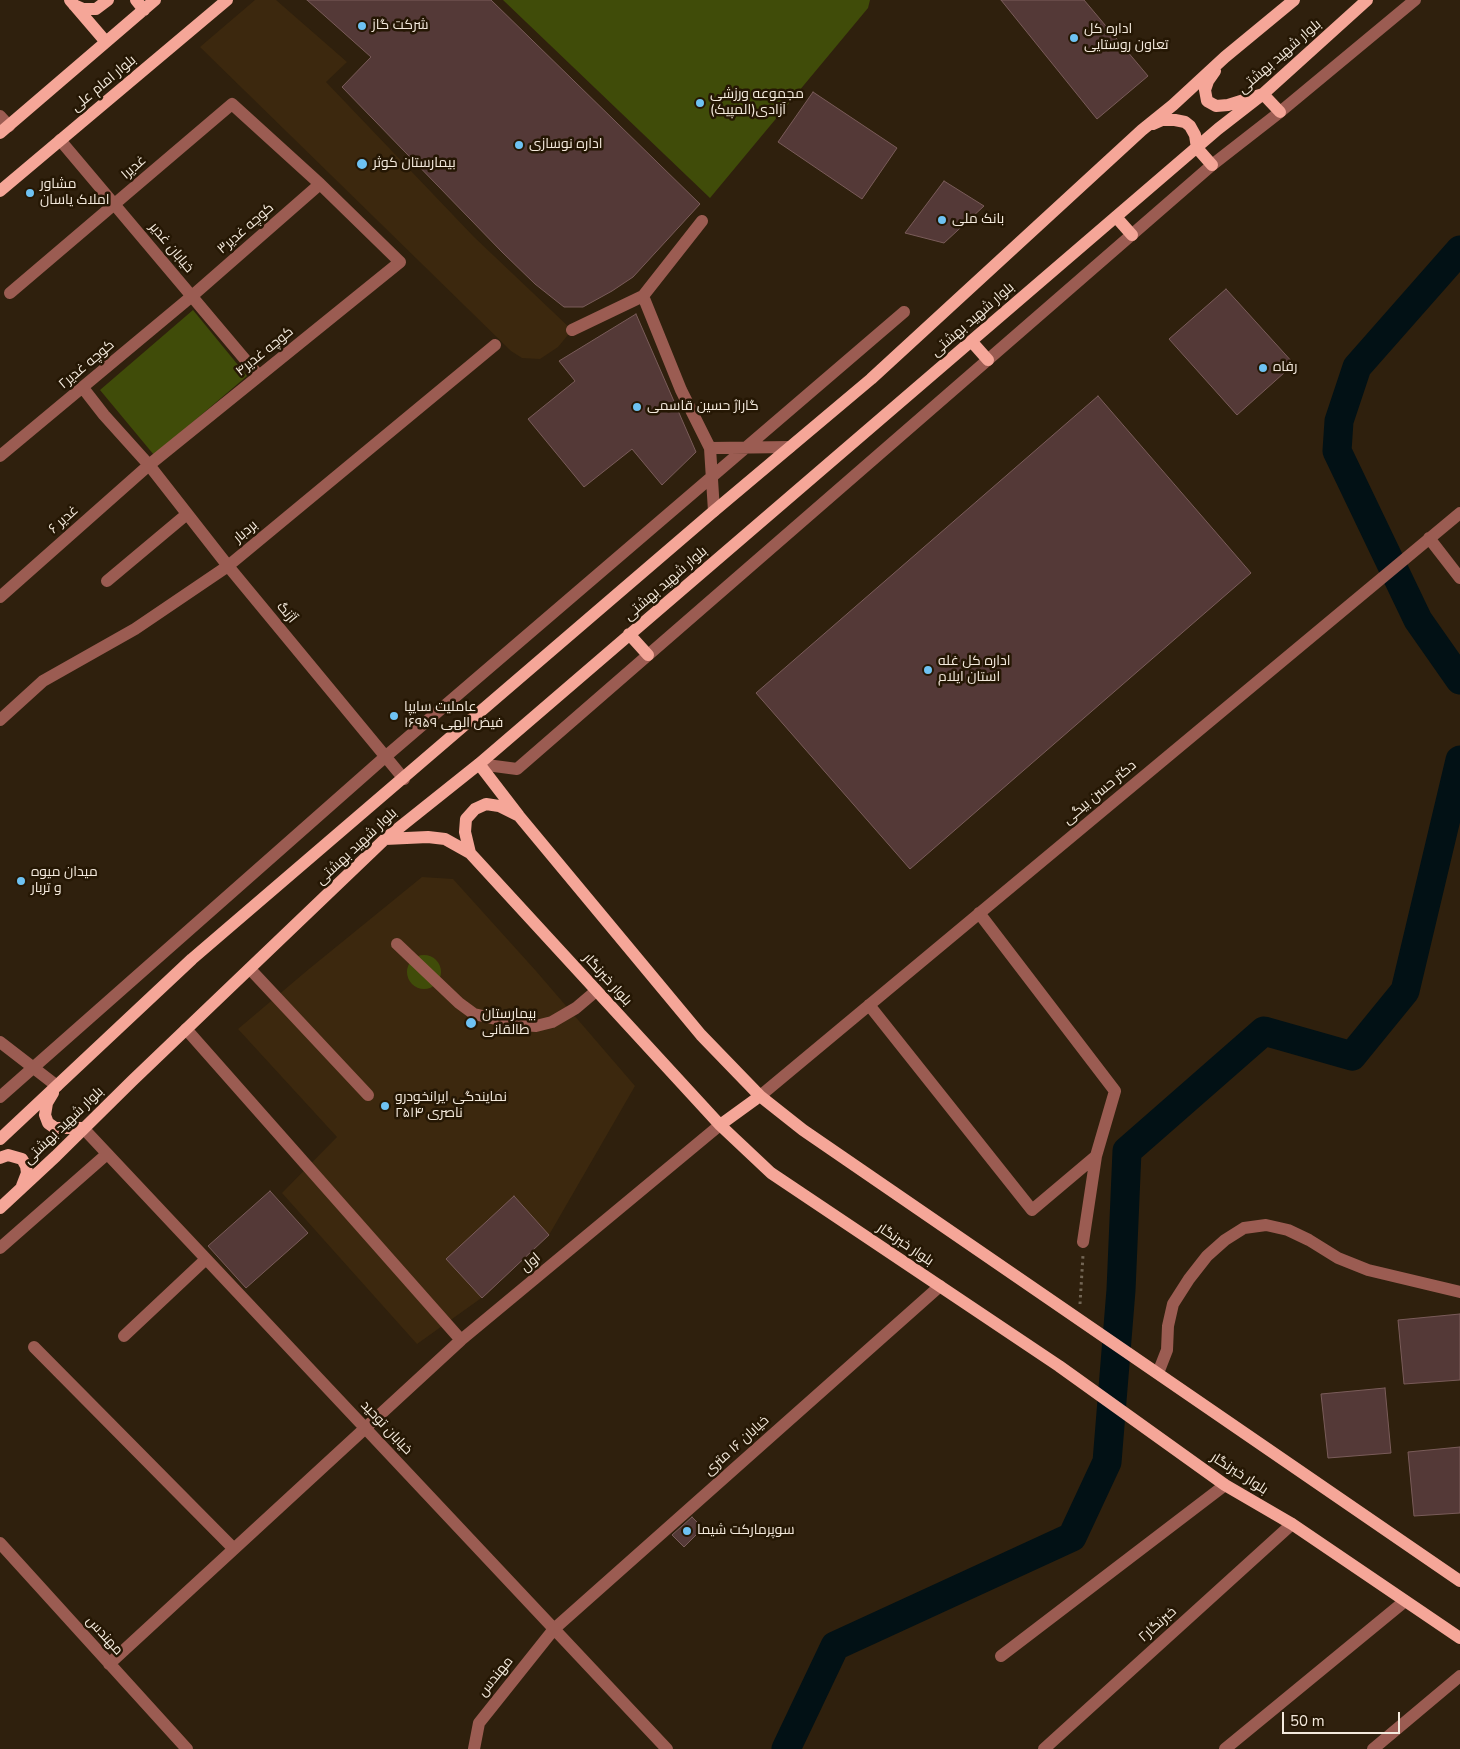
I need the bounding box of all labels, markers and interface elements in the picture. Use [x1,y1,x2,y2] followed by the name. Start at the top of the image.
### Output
[1235,16,1325,98] street label: بلوار شهید بهشتی
[372,18,429,34] place label: شرکت گاز
[356,20,368,32] marker: شرکت گاز
[1084,22,1169,54] place label: اداره کل تعاون روستایی
[1068,32,1080,44] marker: اداره کل تعاون روستایی
[68,52,140,116] street label: بلوار امام على
[710,87,804,120] place label: مجموعه ورزشی آزادی(المپیک)
[694,97,706,109] marker: مجموعه ورزشی آزادی(المپیک)
[529,137,603,153] place label: اداره نوسازی
[513,139,525,151] marker: اداره نوسازی
[118,152,150,184] street label: غدیر۱
[373,156,456,172] place label: بیمارستان کوثر
[355,157,369,171] marker: بیمارستان کوثر
[40,177,110,210] place label: مشاور املاک یاسان
[24,187,36,199] marker: مشاور املاک یاسان
[214,200,278,258] street label: کوچه غدیر۳
[952,212,1004,228] place label: بانک ملی
[936,214,948,226] marker: بانک ملی
[145,219,197,277] street label: خیابان غدیر
[928,279,1018,361] street label: بلوار شهید بهشتی
[233,324,297,380] street label: کوچه غدیر۴
[56,337,118,393] street label: کوچه غدیر۲
[1273,360,1297,376] place label: رفاه
[1257,362,1269,374] marker: رفاه
[647,399,759,415] place label: گاراژ حسین قاسمی
[631,401,643,413] marker: گاراژ حسین قاسمی
[46,502,82,538] street label: غدیر ۶
[231,517,261,547] street label: بردبار
[621,543,711,625] street label: بلوار شهید بهشتی
[272,599,300,627] street label: آژنگ
[938,654,1011,686] place label: اداره کل غله استان ایلام
[922,664,934,676] marker: اداره کل غله استان ایلام
[404,700,503,732] place label: عاملیت سایپا ۱۶۹۵۹ فیض الهی
[388,710,400,722] marker: عاملیت سایپا ۱۶۹۵۹ فیض الهی
[1060,757,1140,829] street label: دکتر حسن بیگی
[313,805,401,889] street label: بلوار شهید بهشتی
[31,865,98,898] place label: میدان میوه و تربار
[15,875,27,887] marker: میدان میوه و تربار
[579,950,635,1010] street label: بلوار خبرنگار
[482,1007,536,1040] place label: بیمارستان طالقانی
[464,1016,478,1030] marker: بیمارستان طالقانی
[21,1084,107,1168] street label: بلوار شهید بهشتی
[395,1090,507,1122] place label: نمایندگی ایرانخودرو ناصری ۲۵۱۴
[379,1100,391,1112] marker: نمایندگی ایرانخودرو ناصری ۲۵۱۴
[873,1220,937,1270] street label: بلوار خبرنگار
[518,1250,544,1276] street label: اول
[357,1397,415,1459] street label: خیابان توحید
[701,1413,773,1479] street label: خیابان ۱۶ متری
[1207,1449,1271,1499] street label: بلوار خبرنگار
[697,1523,794,1539] place label: سوپرمارکت شیما
[681,1525,693,1537] marker: سوپرمارکت شیما
[1136,1604,1180,1646] street label: خبرنگار۲
[82,1613,126,1659] street label: مهندس
[475,1654,517,1700] street label: مهندس
[1285,1702,1402,1734] scale bar
[1290,1711,1325,1731] text: 50 m

